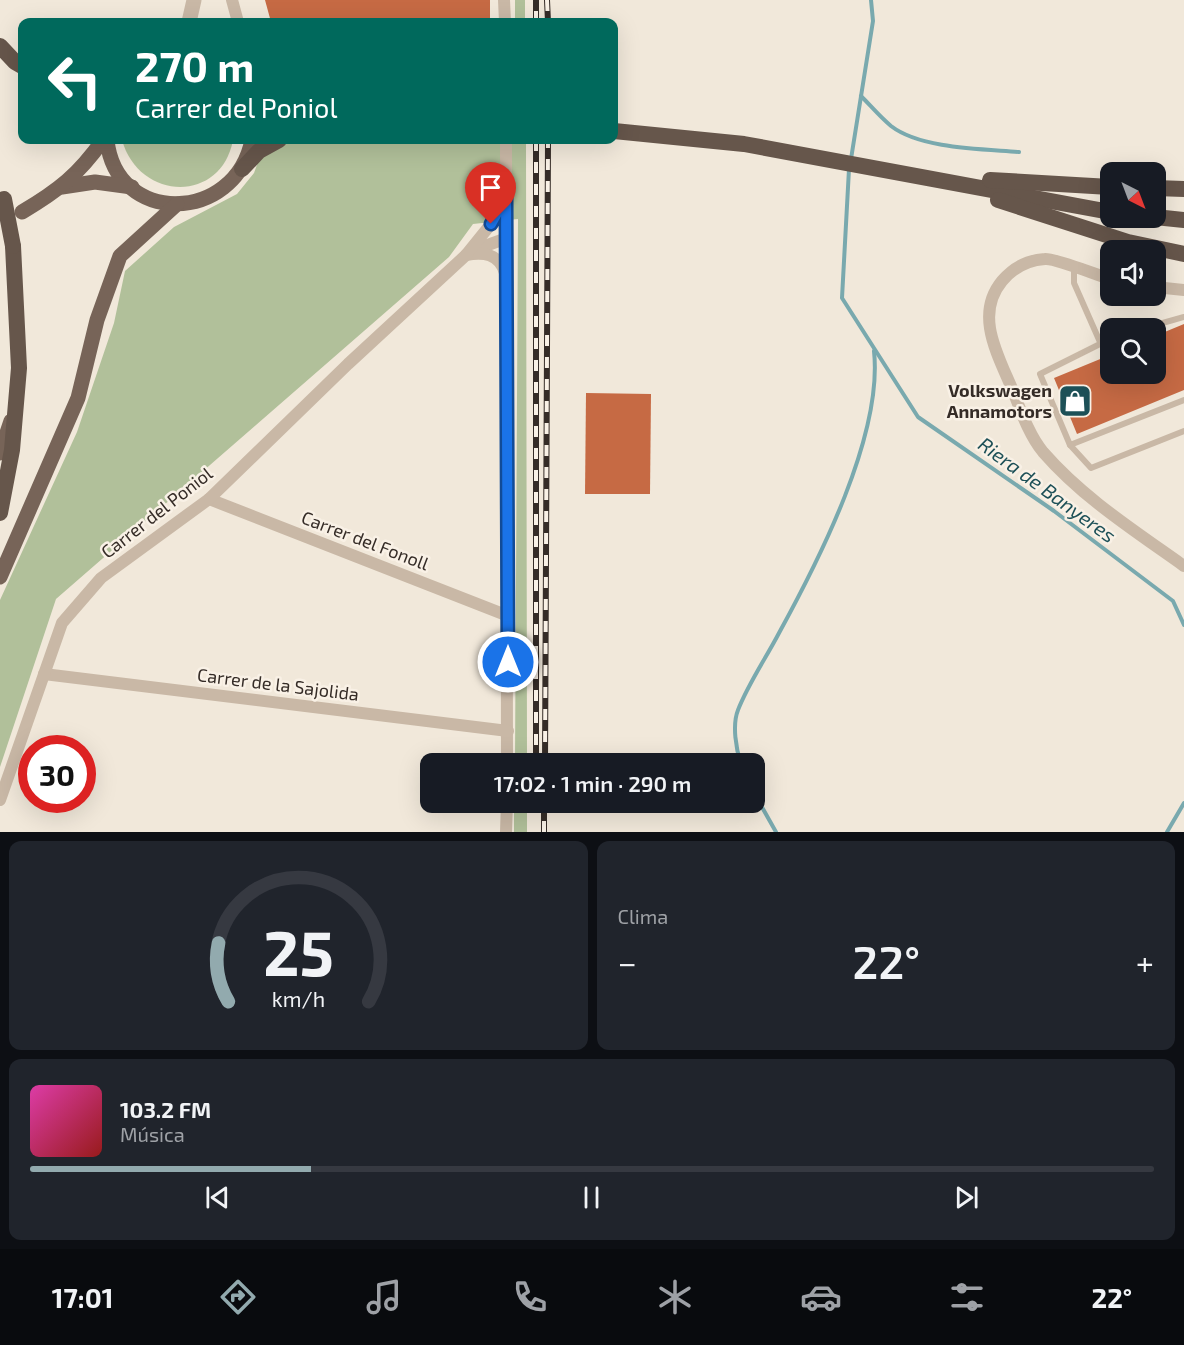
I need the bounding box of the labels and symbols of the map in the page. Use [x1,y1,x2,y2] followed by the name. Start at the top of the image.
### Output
[465,162,516,224] pin
[1100,162,1166,228] north arrow
[947,379,1052,422] place label: Volkswagen Annamotors
[1057,383,1093,419] shop icon: Volkswagen Annamotors
[974,431,1121,548] water label: Riera de Banyeres
[96,462,217,562] street label: Carrer del Poniol
[299,506,433,575] street label: Carrer del Fonoll
[476,630,540,694] position arrow
[196,663,360,705] street label: Carrer de la Sajolida
[18,735,96,813] speed limit sign: 30

